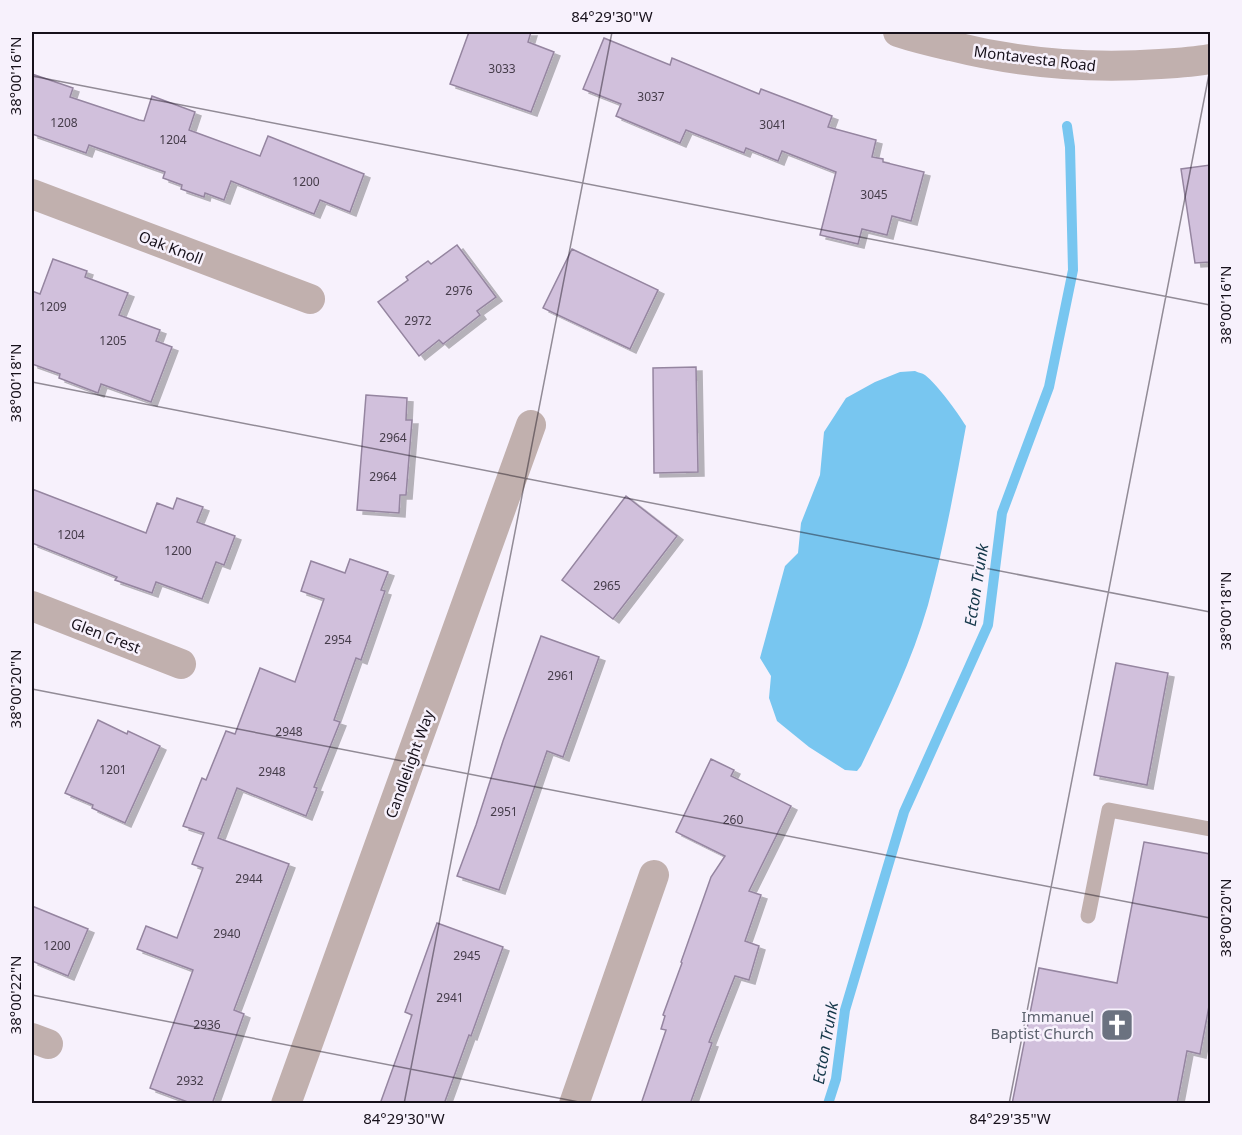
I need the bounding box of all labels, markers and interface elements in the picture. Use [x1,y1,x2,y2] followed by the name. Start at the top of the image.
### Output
[571,6,653,26] text: 84°29'30"W
[5,37,25,115] text: 38°00'16"N
[973,41,1097,75] street label: Montavesta Road
[488,60,516,77] house number: 3033
[637,88,665,105] house number: 3037
[50,114,78,131] house number: 1208
[759,116,787,133] house number: 3041
[159,131,187,148] house number: 1204
[292,173,320,190] house number: 1200
[860,186,888,203] house number: 3045
[136,226,206,268] street label: Oak Knoll
[1215,266,1235,344] text: 38°00'16"N
[445,282,473,299] house number: 2976
[39,298,67,315] house number: 1209
[404,312,432,329] house number: 2972
[99,332,127,349] house number: 1205
[5,344,25,422] text: 38°00'18"N
[379,429,407,446] house number: 2964
[369,468,397,485] house number: 2964
[57,526,85,543] house number: 1204
[959,541,994,628] water label: Ecton Trunk
[164,542,192,559] house number: 1200
[1215,572,1235,650] text: 38°00'18"N
[593,577,621,594] house number: 2965
[68,613,144,658] street label: Glen Crest
[324,631,352,648] house number: 2954
[5,650,25,728] text: 38°00'20"N
[547,667,575,684] house number: 2961
[380,707,438,821] street label: Candlelight Way
[275,723,303,740] house number: 2948
[99,761,127,778] house number: 1201
[258,763,286,780] house number: 2948
[490,803,518,820] house number: 2951
[723,811,743,828] house number: 260
[235,870,263,887] house number: 2944
[1215,879,1235,957] text: 38°00'20"N
[213,925,241,942] house number: 2940
[43,937,71,954] house number: 1200
[453,947,481,964] house number: 2945
[5,956,25,1034] text: 38°00'22"N
[436,989,464,1006] house number: 2941
[807,999,843,1086] water label: Ecton Trunk
[990,1006,1094,1043] place label: Immanuel Baptist Church
[1099,1007,1135,1043] church icon: Immanuel Baptist Church
[193,1016,221,1033] house number: 2936
[176,1072,204,1089] house number: 2932
[363,1108,445,1128] text: 84°29'30"W
[969,1108,1051,1128] text: 84°29'35"W

